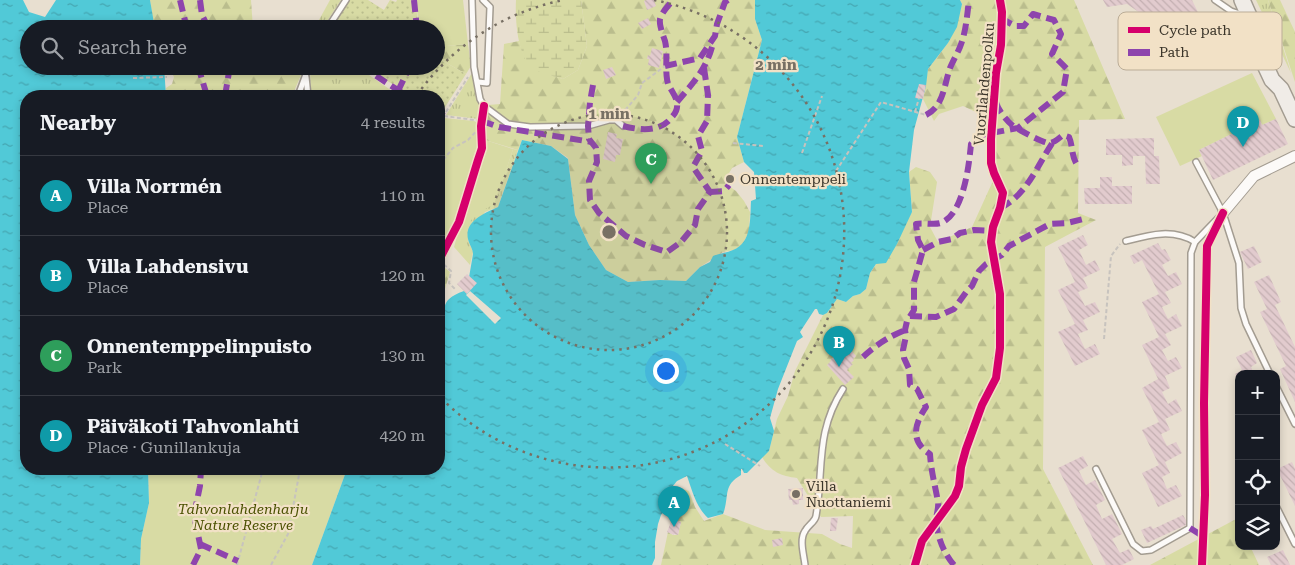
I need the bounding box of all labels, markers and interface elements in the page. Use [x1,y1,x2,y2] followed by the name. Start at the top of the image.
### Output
[1118,12,1282,70] legend
[20,20,445,75] search box
[971,22,997,146] street label: Vuorilahdenpolku
[1159,22,1231,38] text: Cycle path
[38,34,66,62] icon: search
[78,36,187,59] text: Search here
[1159,44,1189,60] text: Path
[755,56,797,74] text: 2 min
[588,105,630,123] text: 1 min
[1227,106,1259,147] pin: D
[40,111,116,135] text: Nearby
[361,113,425,132] text: 4 results
[635,143,667,184] pin: C
[740,171,847,187] place label: Onnentemppeli
[724,173,736,185] marker: Onnentemppeli
[87,175,222,198] text: Villa Norrmén
[50,186,62,205] text: A
[379,186,425,205] text: 110 m
[87,198,128,217] text: Place
[600,223,618,241] centre of rings
[87,255,248,278] text: Villa Lahdensivu
[50,266,62,285] text: B
[379,266,425,285] text: 120 m
[87,278,128,297] text: Place
[823,326,855,367] pin: B
[87,335,312,358] text: Onnentemppelinpuisto
[50,346,62,365] text: C
[379,346,425,365] text: 130 m
[87,358,122,377] text: Park
[653,358,679,384] your location
[1235,370,1280,550] map controls
[1235,370,1280,415] button: +
[87,415,299,438] text: Päiväkoti Tahvonlahti
[1235,415,1280,460] button: −
[50,426,62,445] text: D
[379,426,425,445] text: 420 m
[87,438,241,457] text: Place · Gunillankuja
[1235,460,1280,505] button: locate
[806,478,891,510] place label: Villa Nuottaniemi
[658,486,690,527] pin: A
[790,488,802,500] marker: Villa Nuottaniemi
[178,501,309,533] park label: Tahvonlahdenharju Nature Reserve
[1235,505,1280,550] button: layers

